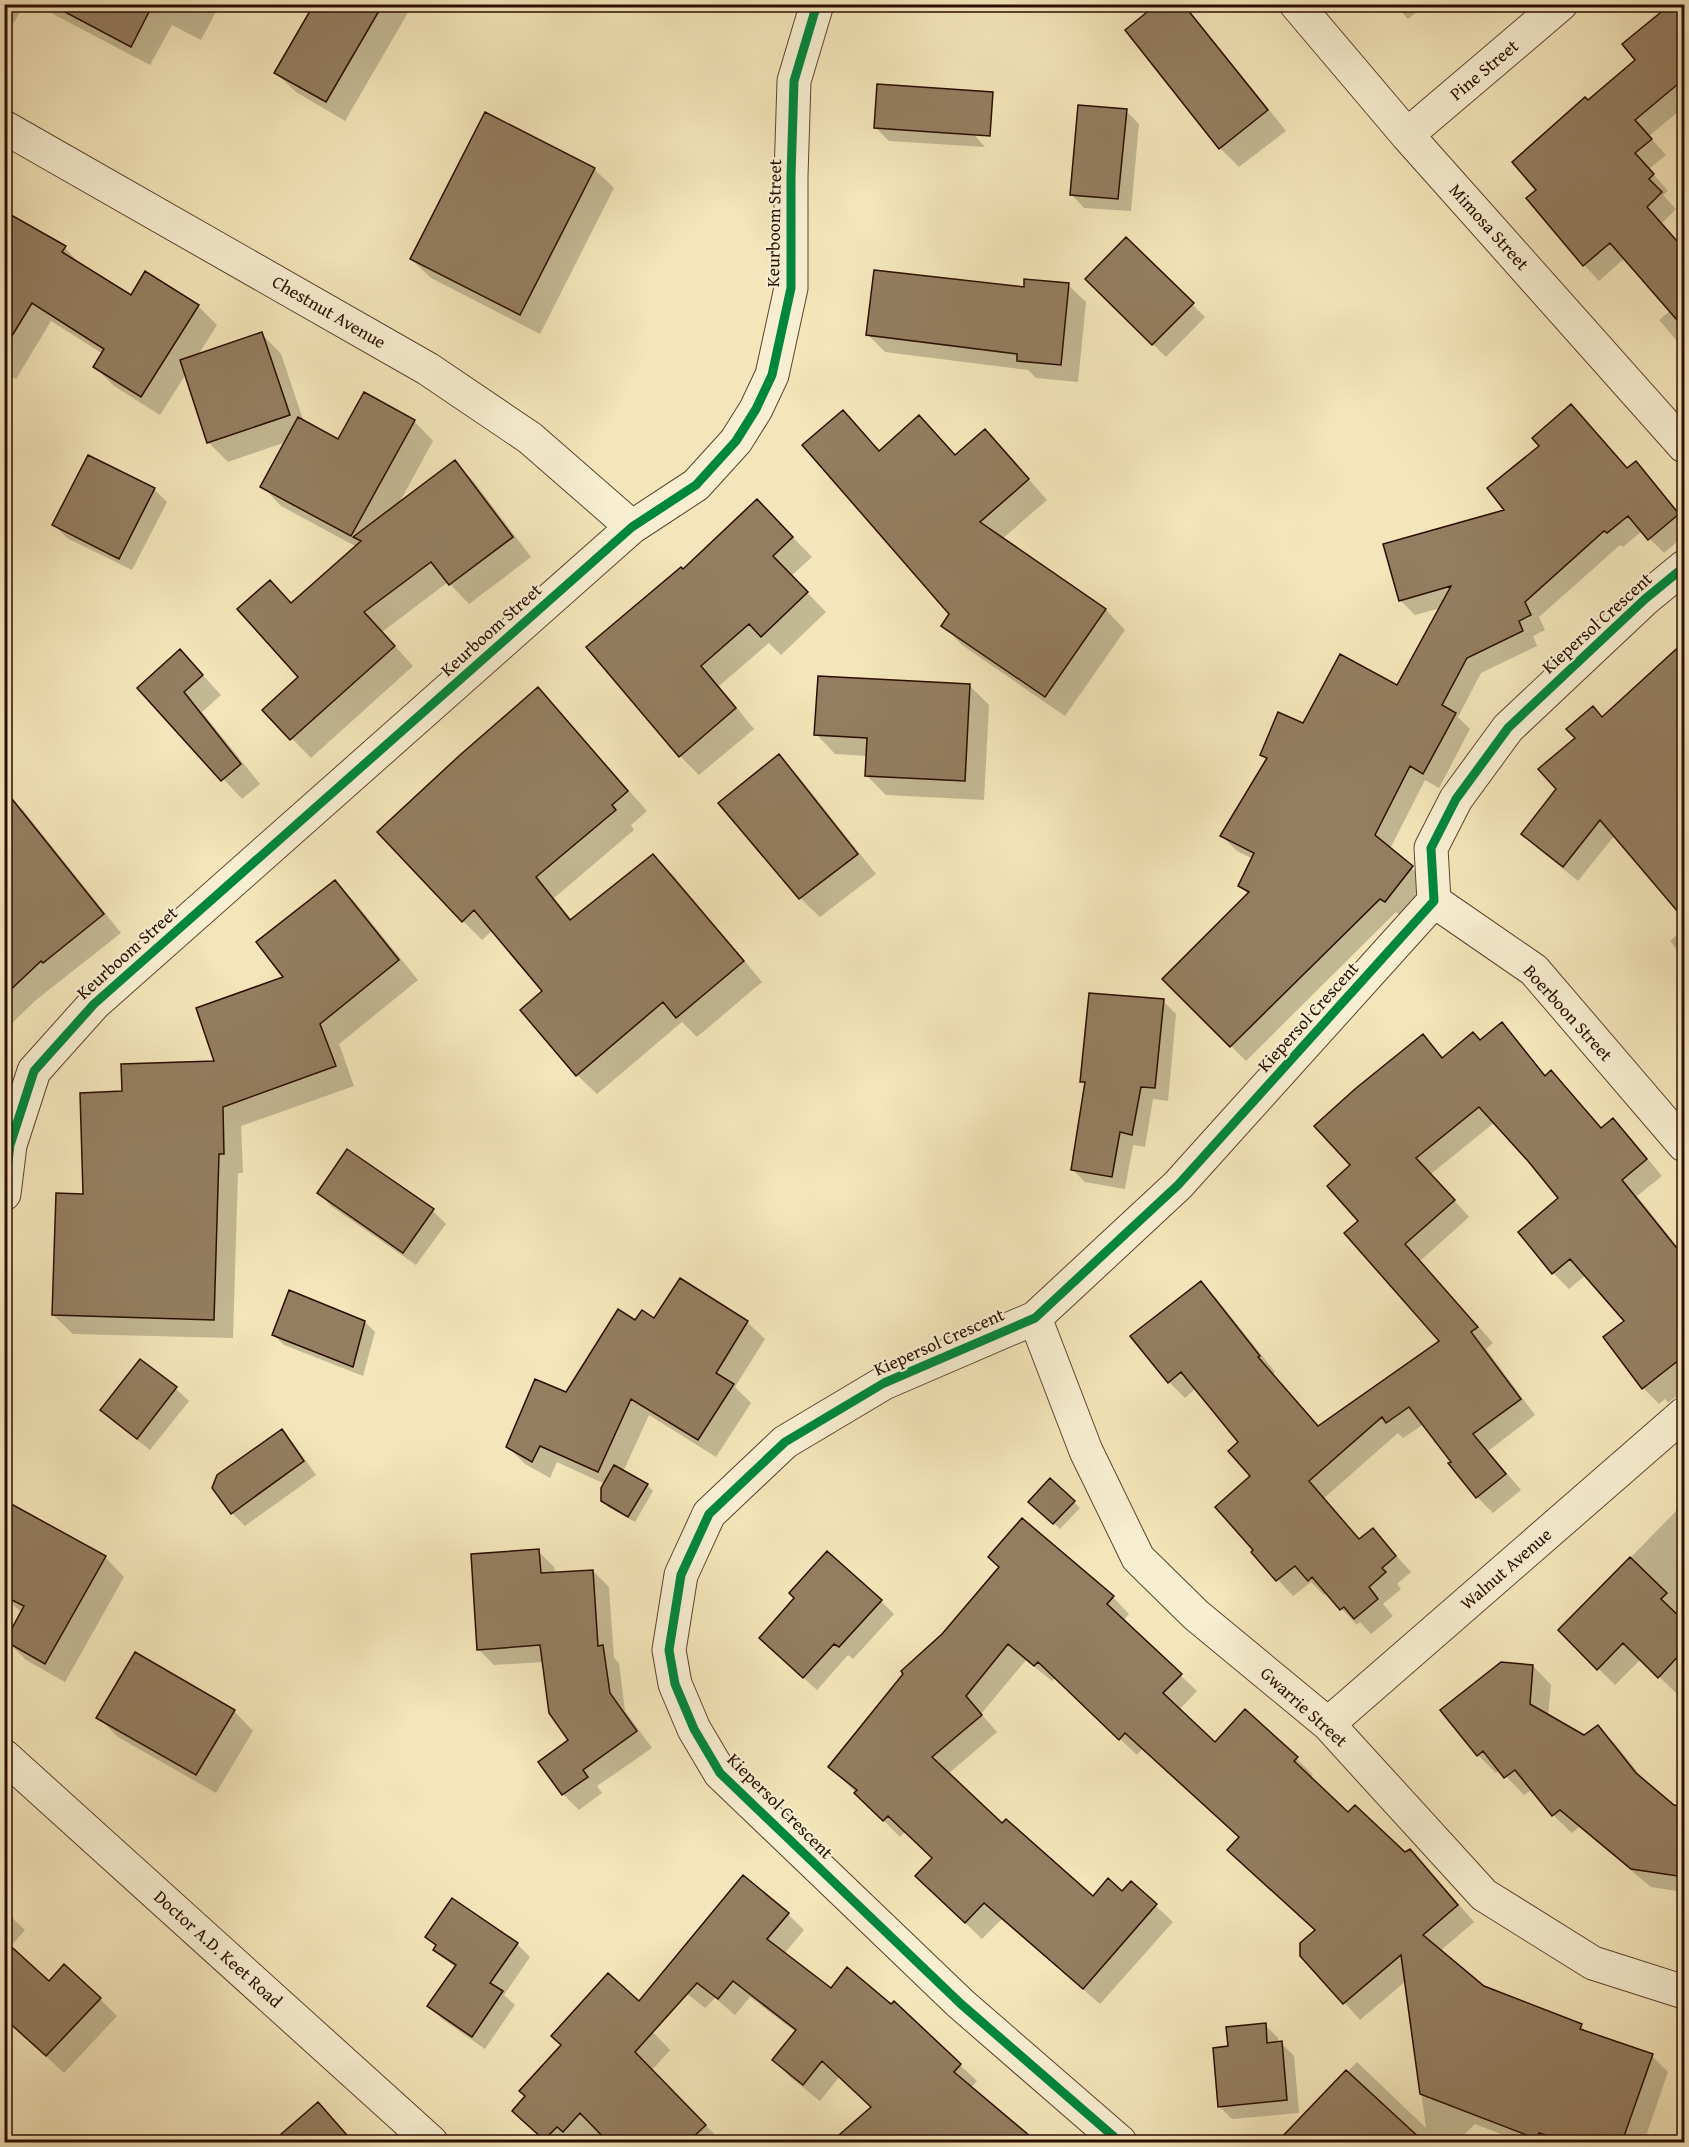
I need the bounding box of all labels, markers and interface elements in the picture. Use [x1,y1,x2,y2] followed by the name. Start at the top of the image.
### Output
[1443,32,1525,107] street label: Pine Street
[759,158,788,287] street label: Keurboom Street
[1443,177,1536,277] street label: Mimosa Street
[267,268,391,355] street label: Chestnut Avenue
[1535,565,1658,680] street label: Kiepersol Crescent
[434,576,548,683] street label: Keurboom Street
[70,899,184,1006] street label: Keurboom Street
[1251,955,1365,1078] street label: Kiepersol Crescent
[1517,958,1620,1068] street label: Boerboon Street
[869,1300,1009,1382] street label: Kiepersol Crescent
[1454,1521,1557,1616] street label: Walnut Avenue
[1255,1660,1355,1754] street label: Gwarrie Street
[721,1746,840,1865] street label: Kiepersol Crescent
[148,1883,289,2014] street label: Doctor A.D. Keet Road

